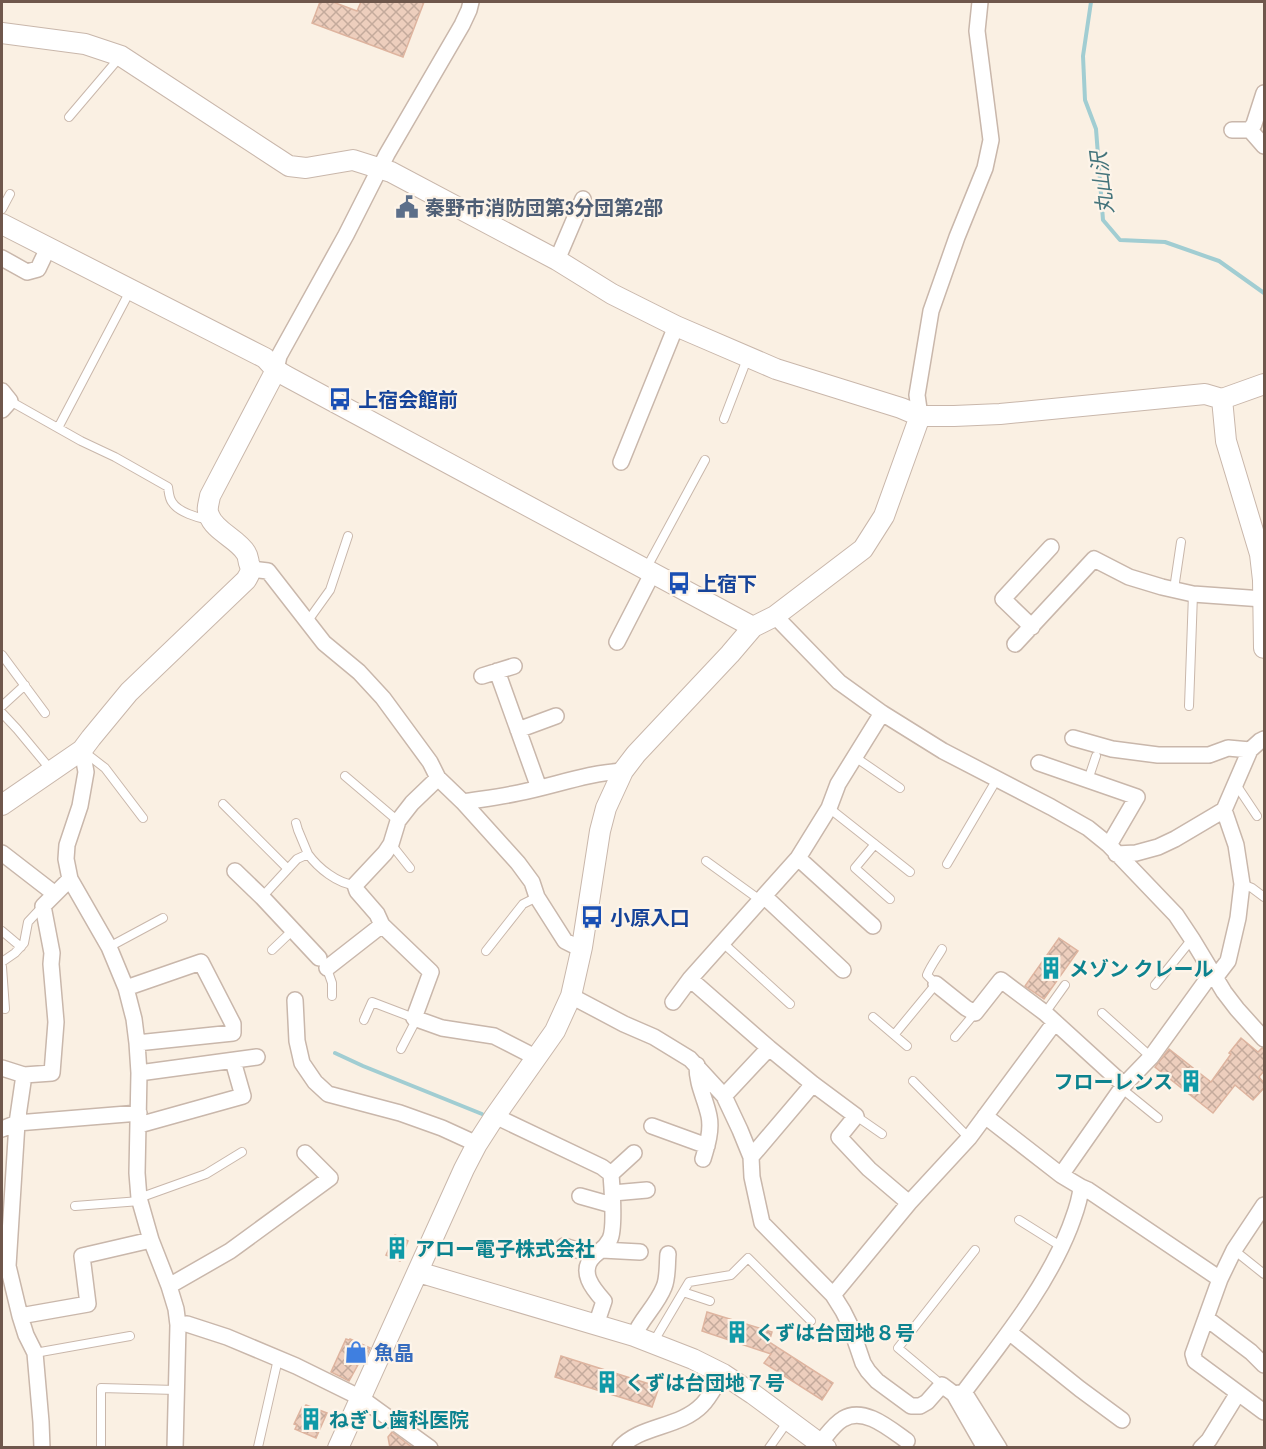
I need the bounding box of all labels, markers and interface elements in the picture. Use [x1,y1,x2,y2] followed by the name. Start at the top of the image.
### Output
[1083,147,1120,216] water label: 丸山沢
[394,194,420,220] public building icon: 秦野市消防団第3分団第2部
[425,194,663,221] place label: 秦野市消防団第3分団第2部
[327,386,353,412] bus stop icon: 上宿会館前
[358,386,458,413] place label: 上宿会館前
[666,570,692,596] bus stop icon: 上宿下
[697,570,757,597] place label: 上宿下
[579,904,605,930] bus stop icon: 小原入口
[610,904,690,931] place label: 小原入口
[1038,955,1064,981] building icon: メゾン クレール
[1069,955,1214,982] place label: メゾン クレール
[1053,1068,1173,1095] place label: フローレンス
[1178,1068,1204,1094] building icon: フローレンス
[384,1235,410,1261] building icon: アロー電子株式会社
[415,1235,595,1262] place label: アロー電子株式会社
[724,1319,750,1345] building icon: くずは台団地８号
[755,1319,915,1346] place label: くずは台団地８号
[343,1339,369,1365] shop icon: 魚晶
[374,1339,414,1366] place label: 魚晶
[594,1369,620,1395] building icon: くずは台団地７号
[625,1369,785,1396] place label: くずは台団地７号
[298,1406,324,1432] building icon: ねぎし歯科医院
[329,1406,469,1433] place label: ねぎし歯科医院

